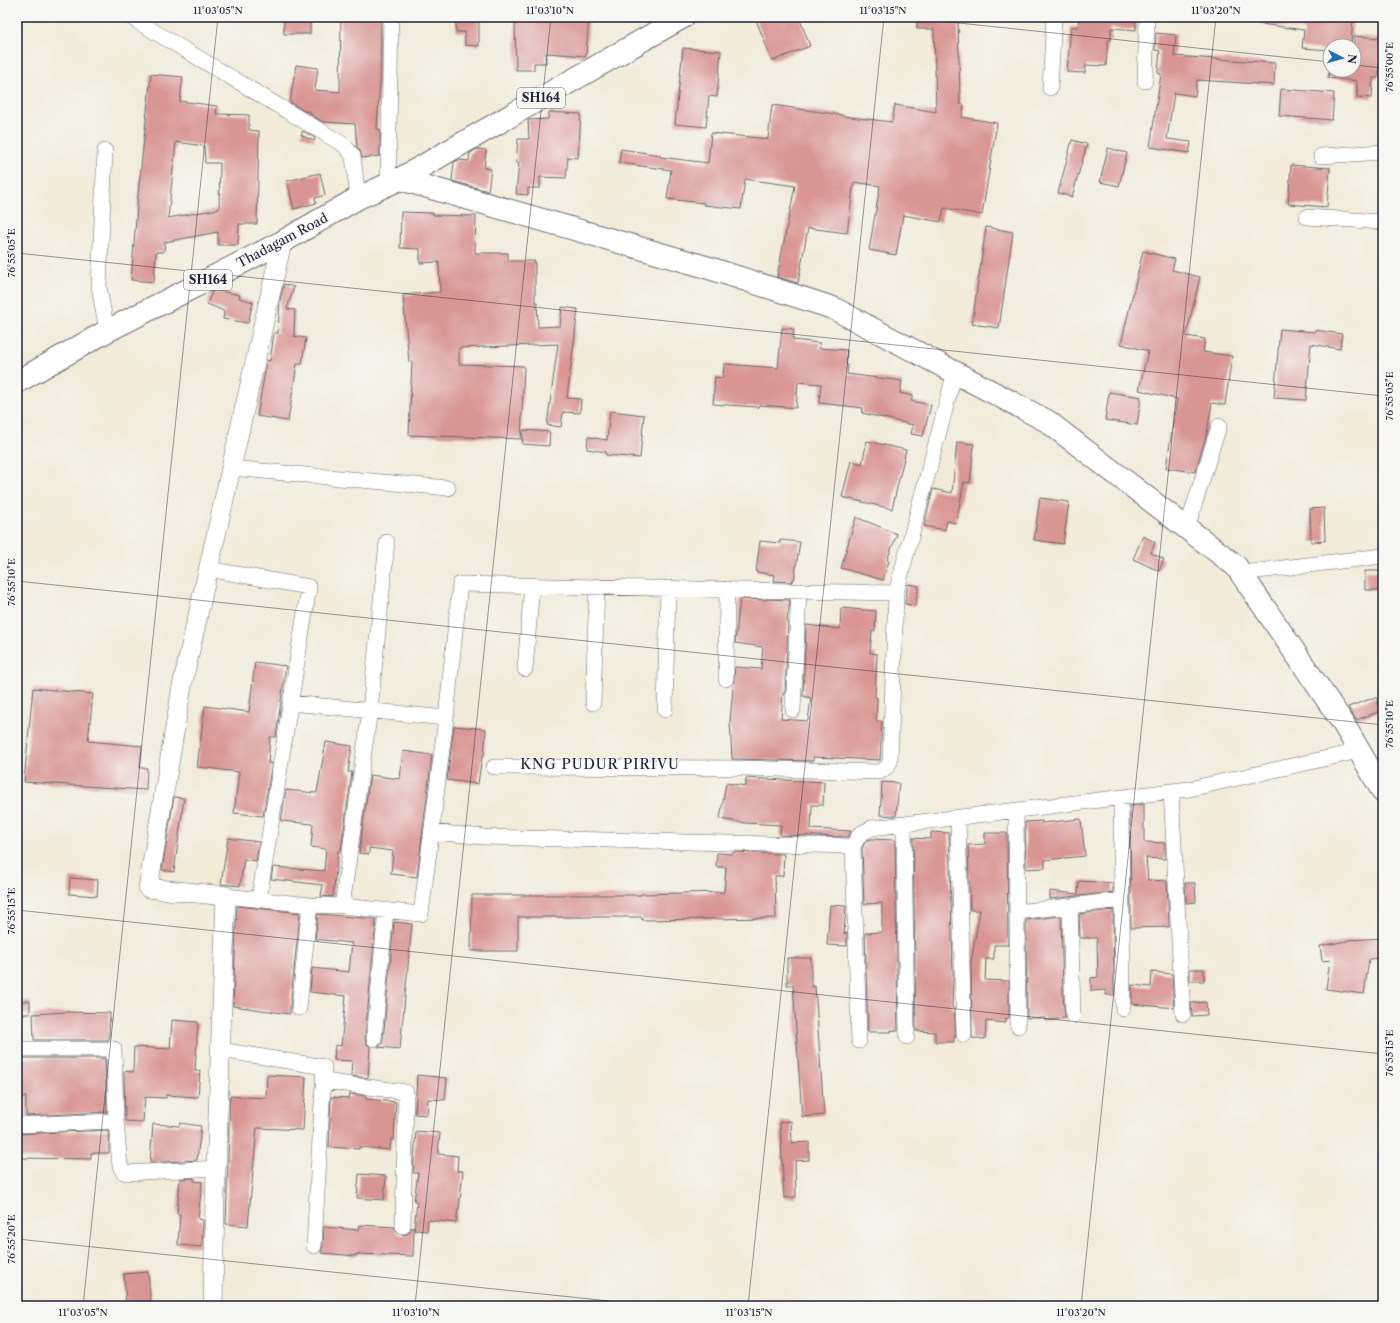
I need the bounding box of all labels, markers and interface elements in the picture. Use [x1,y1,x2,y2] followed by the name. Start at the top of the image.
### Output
[193,4,243,17] text: 11°03'05"N
[526,4,574,17] text: 11°03'10"N
[859,4,907,17] text: 11°03'15"N
[1191,4,1241,17] text: 11°03'20"N
[1322,38,1362,78] north arrow
[1383,42,1396,92] text: 76°55'00"E
[1344,54,1359,65] text: N
[517,88,565,108] road number: SH164
[234,209,330,271] street label: Thadagam Road
[5,228,18,278] text: 76°55'05"E
[184,270,232,290] road number: SH164
[1383,371,1396,421] text: 76°55'05"E
[5,558,18,606] text: 76°55'10"E
[1383,700,1396,748] text: 76°55'10"E
[520,755,680,773] district label: KNG PUDUR PIRIVU
[5,887,18,934] text: 76°55'15"E
[1383,1029,1396,1076] text: 76°55'15"E
[5,1214,18,1264] text: 76°55'20"E
[58,1306,108,1319] text: 11°03'05"N
[392,1306,440,1319] text: 11°03'10"N
[725,1306,773,1319] text: 11°03'15"N
[1056,1306,1106,1319] text: 11°03'20"N

